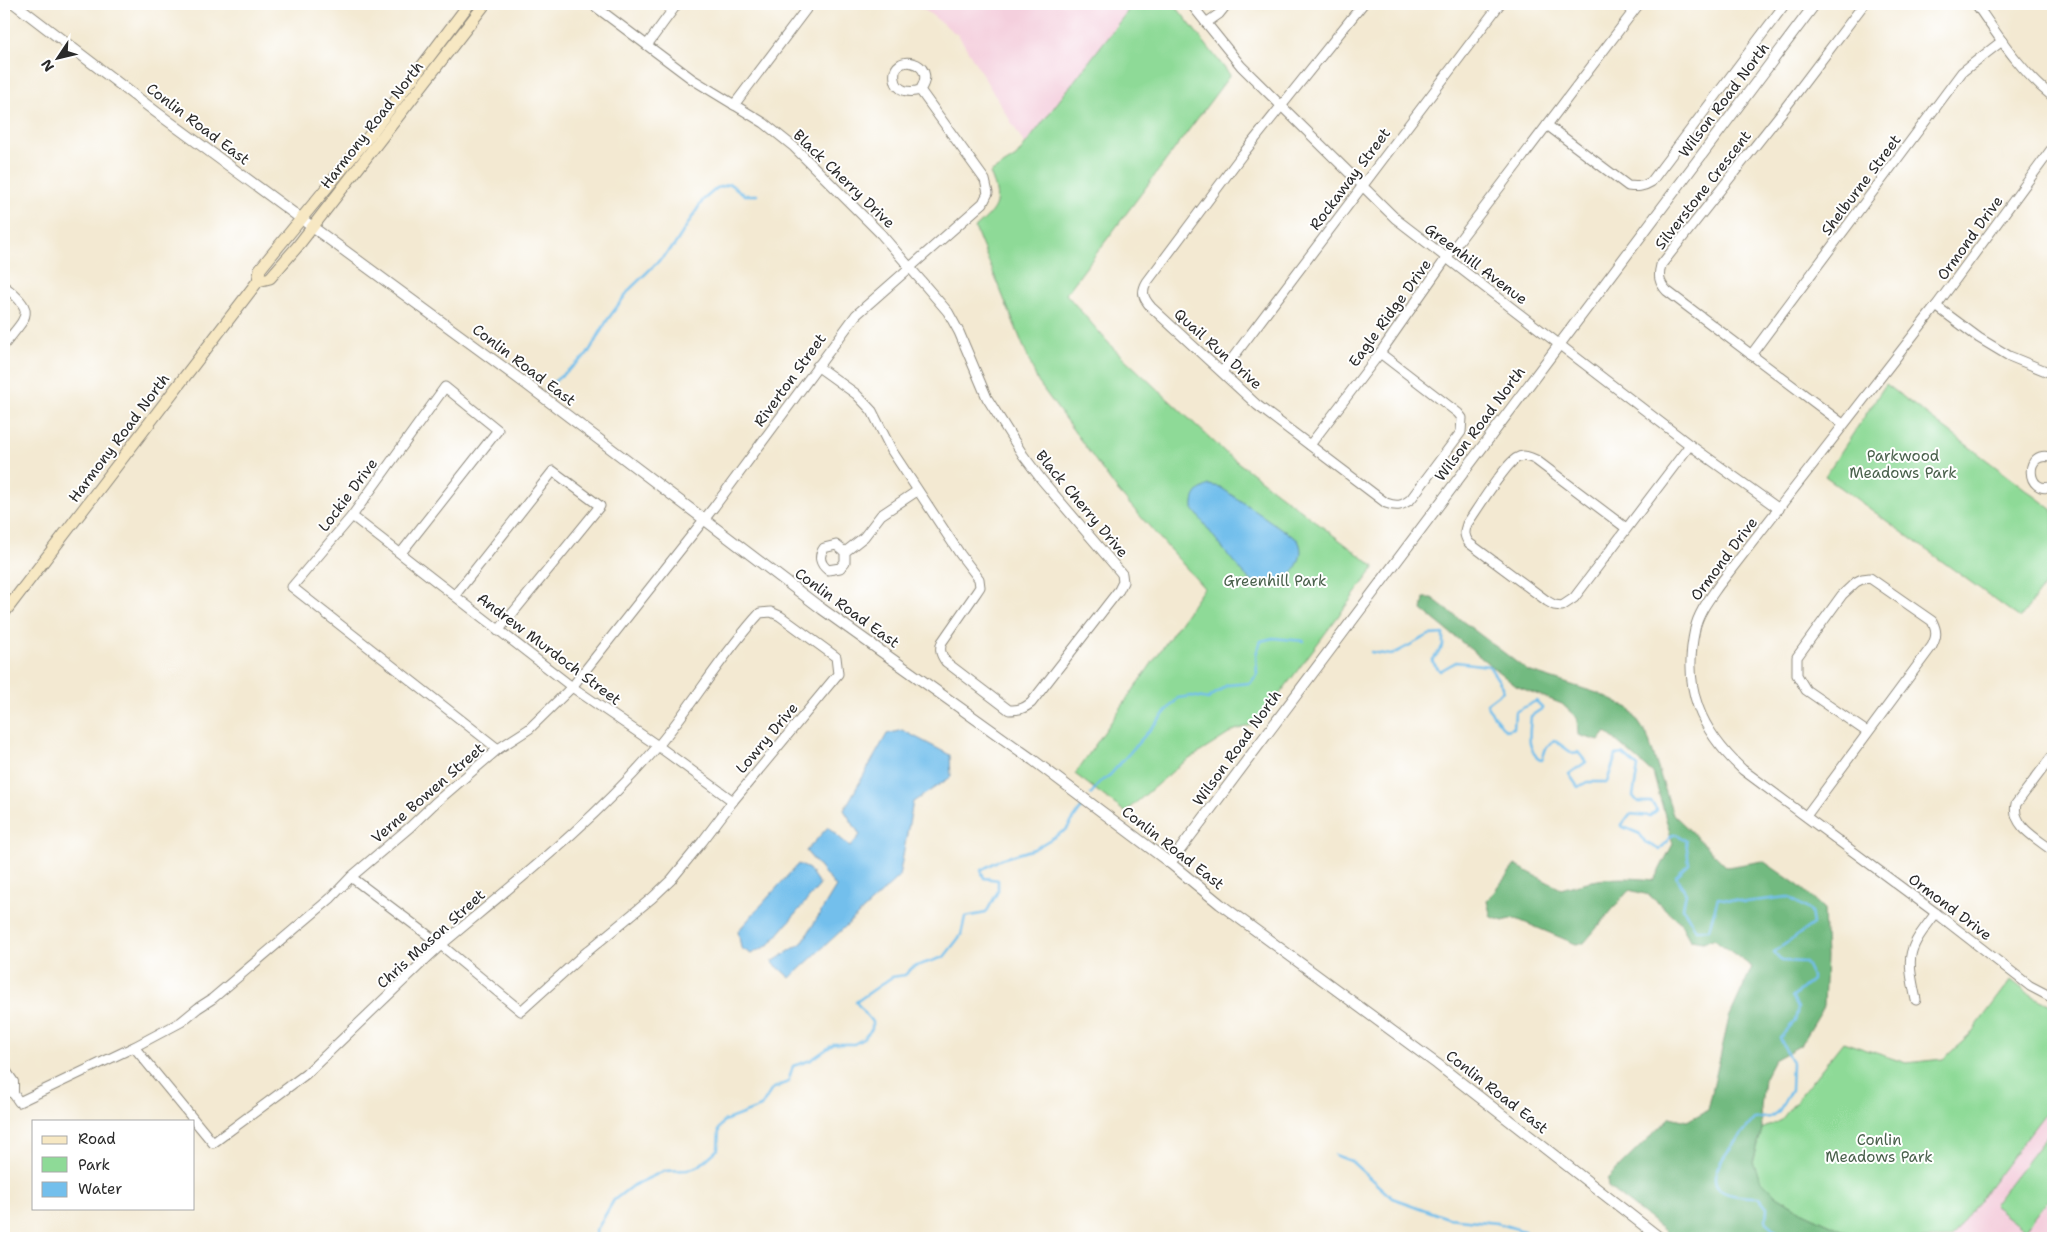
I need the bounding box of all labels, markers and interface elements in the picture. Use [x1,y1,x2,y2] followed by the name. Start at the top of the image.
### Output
[32,32,82,82] north arrow
[1674,39,1774,161] street label: Wilson Road North
[37,56,58,75] text: N
[316,57,428,193] street label: Harmony Road North
[142,78,254,170] street label: Conlin Road East
[1305,124,1395,234] street label: Rockaway Street
[789,125,899,233] street label: Black Cherry Drive
[1650,126,1756,254] street label: Silverstone Crescent
[1817,131,1905,239] street label: Shelburne Street
[1933,192,2007,284] street label: Ormond Drive
[1421,219,1531,309] street label: Greenhill Avenue
[1344,255,1436,371] street label: Eagle Ridge Drive
[1170,304,1266,394] street label: Quail Run Drive
[468,319,580,411] street label: Conlin Road East
[749,329,831,431] street label: Riverton Street
[1430,363,1530,485] street label: Wilson Road North
[64,369,174,507] street label: Harmony Road North
[1031,446,1133,562] street label: Black Cherry Drive
[1849,446,1957,483] park label: Parkwood Meadows Park
[314,454,382,536] street label: Lockie Drive
[1686,513,1762,605] street label: Ormond Drive
[791,563,903,653] street label: Conlin Road East
[1223,571,1327,591] park label: Greenhill Park
[473,588,625,710] street label: Andrew Murdoch Street
[1188,686,1286,810] street label: Wilson Road North
[731,698,803,778] street label: Lowry Drive
[367,738,489,848] street label: Verne Bowen Street
[1118,802,1228,894] street label: Conlin Road East
[1904,869,1996,945] street label: Ormond Drive
[372,885,490,993] street label: Chris Mason Street
[1442,1046,1552,1138] street label: Conlin Road East
[32,1120,195,1210] legend
[78,1129,116,1149] text: Road
[1825,1130,1933,1167] park label: Conlin Meadows Park
[78,1155,110,1175] text: Park
[78,1179,122,1199] text: Water

